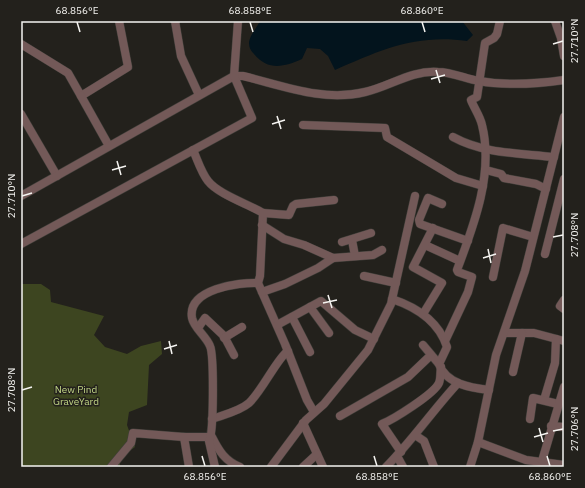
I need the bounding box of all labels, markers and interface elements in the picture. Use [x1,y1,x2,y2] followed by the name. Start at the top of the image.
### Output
[55,4,99,17] text: 68.856°E
[228,4,272,17] text: 68.858°E
[400,4,444,17] text: 68.860°E
[568,19,581,63] text: 27.710°N
[5,174,18,218] text: 27.710°N
[568,213,581,257] text: 27.708°N
[5,368,18,412] text: 27.708°N
[53,383,99,408] park label: New Pind GraveYard
[568,407,581,451] text: 27.706°N
[183,470,227,483] text: 68.856°E
[355,470,399,483] text: 68.858°E
[528,470,572,483] text: 68.860°E

